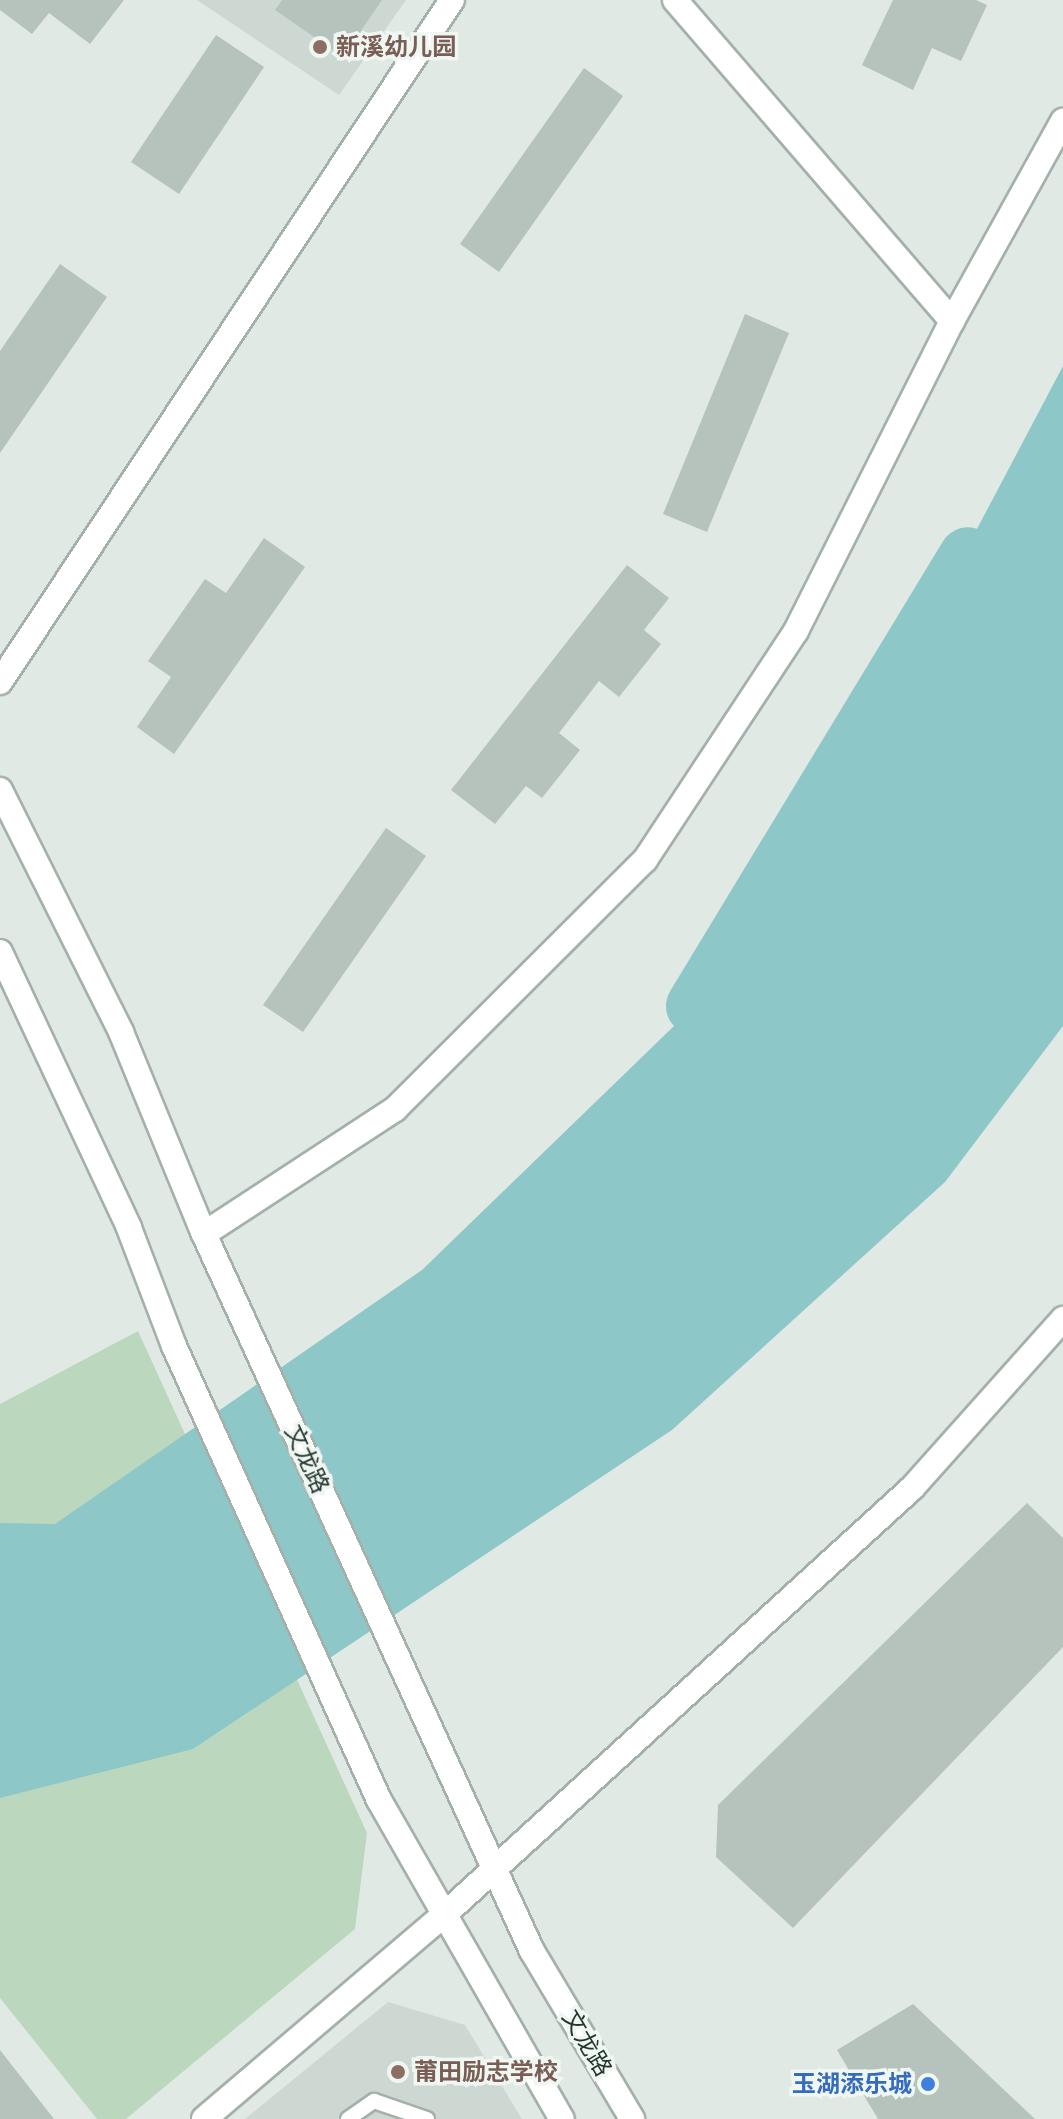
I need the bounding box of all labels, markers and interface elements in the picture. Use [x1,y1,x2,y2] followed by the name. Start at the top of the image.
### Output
[336,33,456,61] place label: 新溪幼儿园
[311,38,329,56] marker: 新溪幼儿园
[279,1420,335,1498] street label: 文龙路
[556,2005,618,2081] street label: 文龙路
[414,2058,558,2086] place label: 莆田励志学校
[389,2063,407,2081] marker: 莆田励志学校
[792,2070,912,2098] place label: 玉湖添乐城
[919,2075,937,2093] marker: 玉湖添乐城

